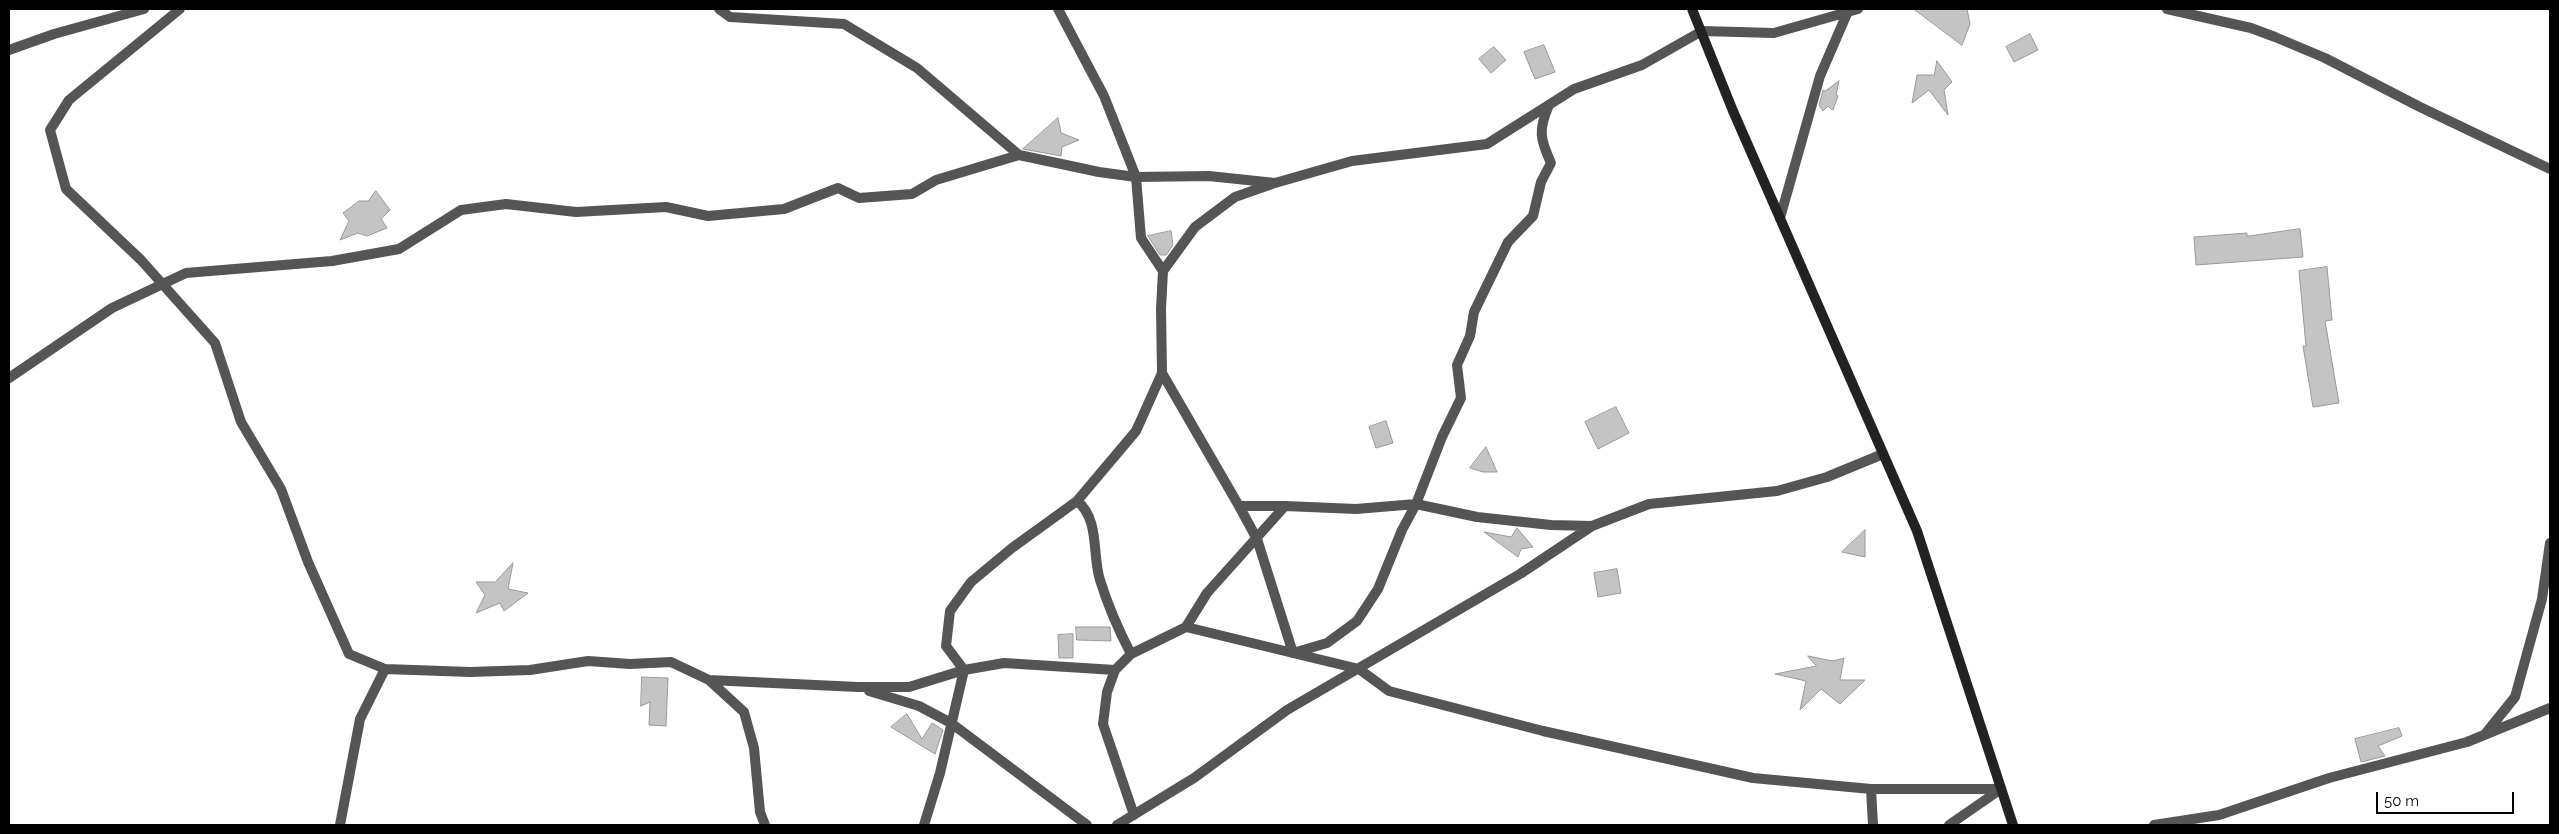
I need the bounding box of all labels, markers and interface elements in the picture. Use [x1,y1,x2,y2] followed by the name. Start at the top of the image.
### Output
[2379,782,2516,814] scale bar
[2384,792,2419,810] text: 50 m

